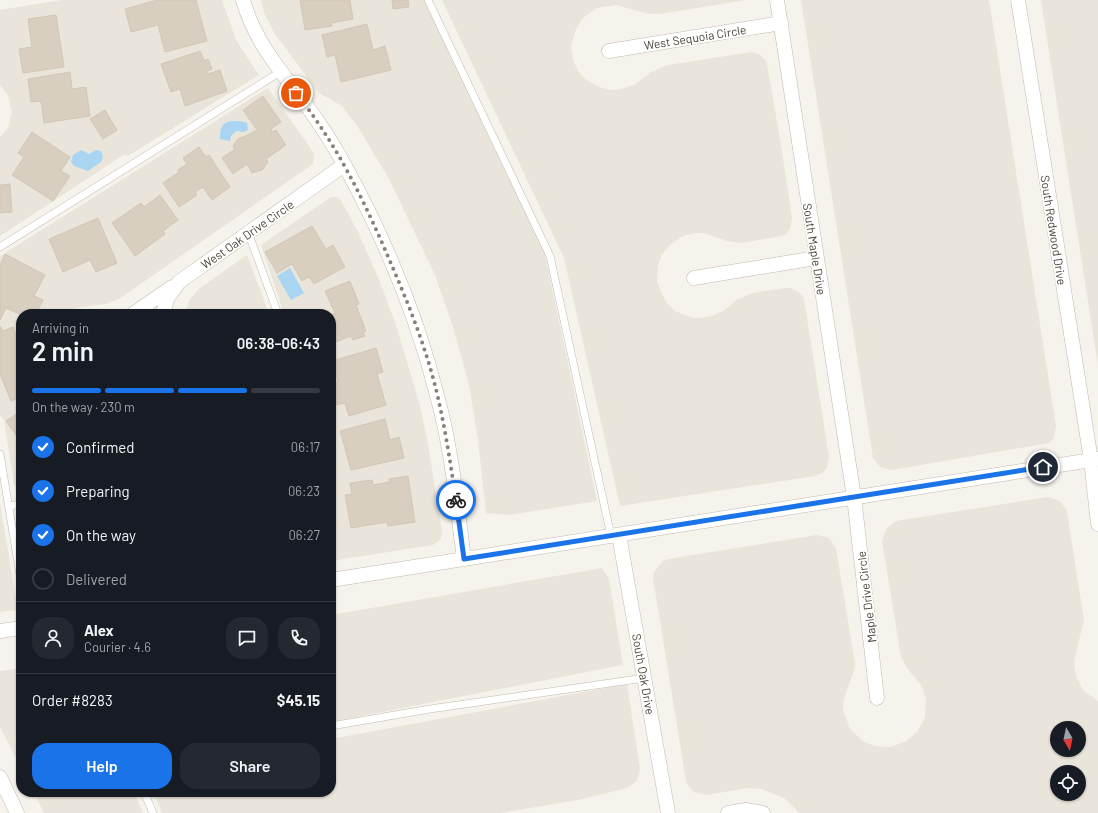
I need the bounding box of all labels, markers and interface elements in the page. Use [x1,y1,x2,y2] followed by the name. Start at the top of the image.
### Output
[643,22,747,52] street label: West Sequoia Circle
[279,76,313,110] pin
[285,82,307,104] icon: bag
[1038,174,1070,286] street label: South Redwood Drive
[198,197,296,271] street label: West Oak Drive Circle
[801,202,829,296] street label: South Maple Drive
[32,320,89,336] text: Arriving in
[237,334,320,352] text: 06:38–06:43
[32,335,94,366] text: 2 min
[32,399,135,415] text: On the way · 230 m
[32,436,54,458] icon: check
[66,438,134,456] text: Confirmed
[291,439,320,455] text: 06:17
[1026,450,1060,484] pin
[1032,456,1054,478] icon: home
[32,480,54,502] icon: check
[436,480,476,520] courier
[66,482,130,500] text: Preparing
[288,483,320,499] text: 06:23
[445,489,467,511] icon: bike
[32,524,54,546] icon: check
[66,526,136,544] text: On the way
[288,527,320,543] text: 06:27
[853,550,879,644] street label: Maple Drive Circle
[66,570,127,588] text: Delivered
[32,617,74,659] button: person
[226,617,268,659] button: chat
[278,617,320,659] button: phone
[84,621,114,639] text: Alex
[630,632,658,716] street label: South Oak Drive
[84,639,151,655] text: Courier · 4.6
[32,691,113,709] text: Order #8283
[277,691,320,709] text: $45.15
[1050,721,1086,757] north arrow
[1050,721,1086,801] map controls
[32,743,172,789] button: Help
[180,743,320,789] button: Share
[1050,765,1086,801] button: locate

